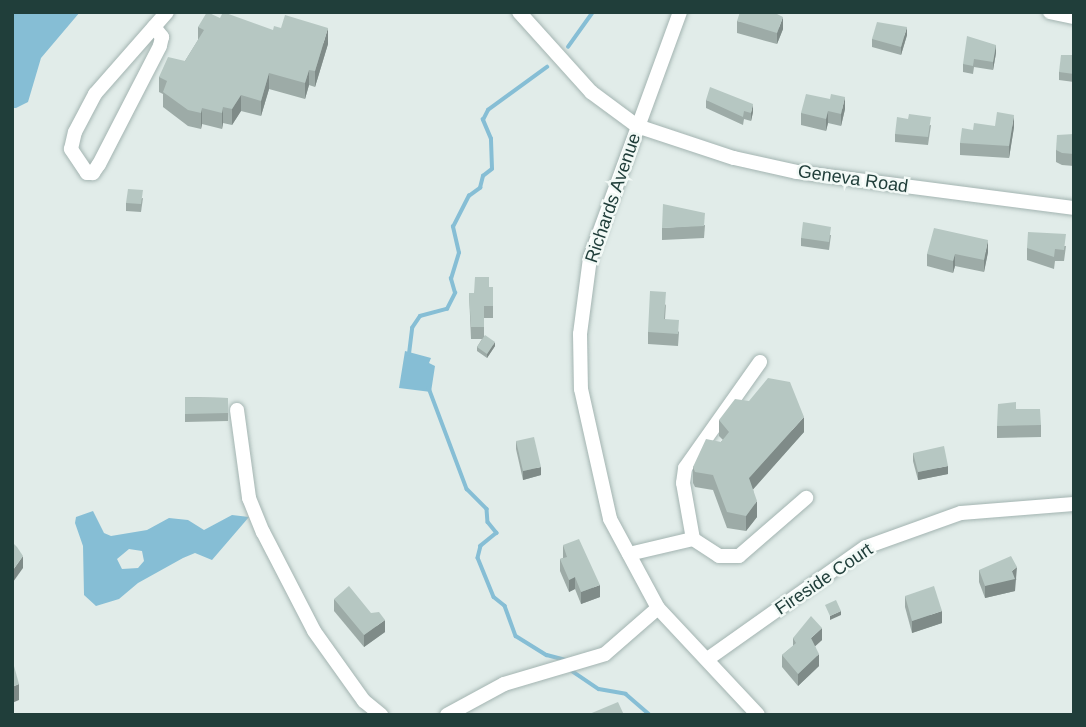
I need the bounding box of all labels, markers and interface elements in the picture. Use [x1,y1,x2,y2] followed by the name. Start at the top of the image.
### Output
[581,130,645,266] street label: Richards Avenue
[796,161,910,197] street label: Geneva Road
[771,538,877,620] street label: Fireside Court

